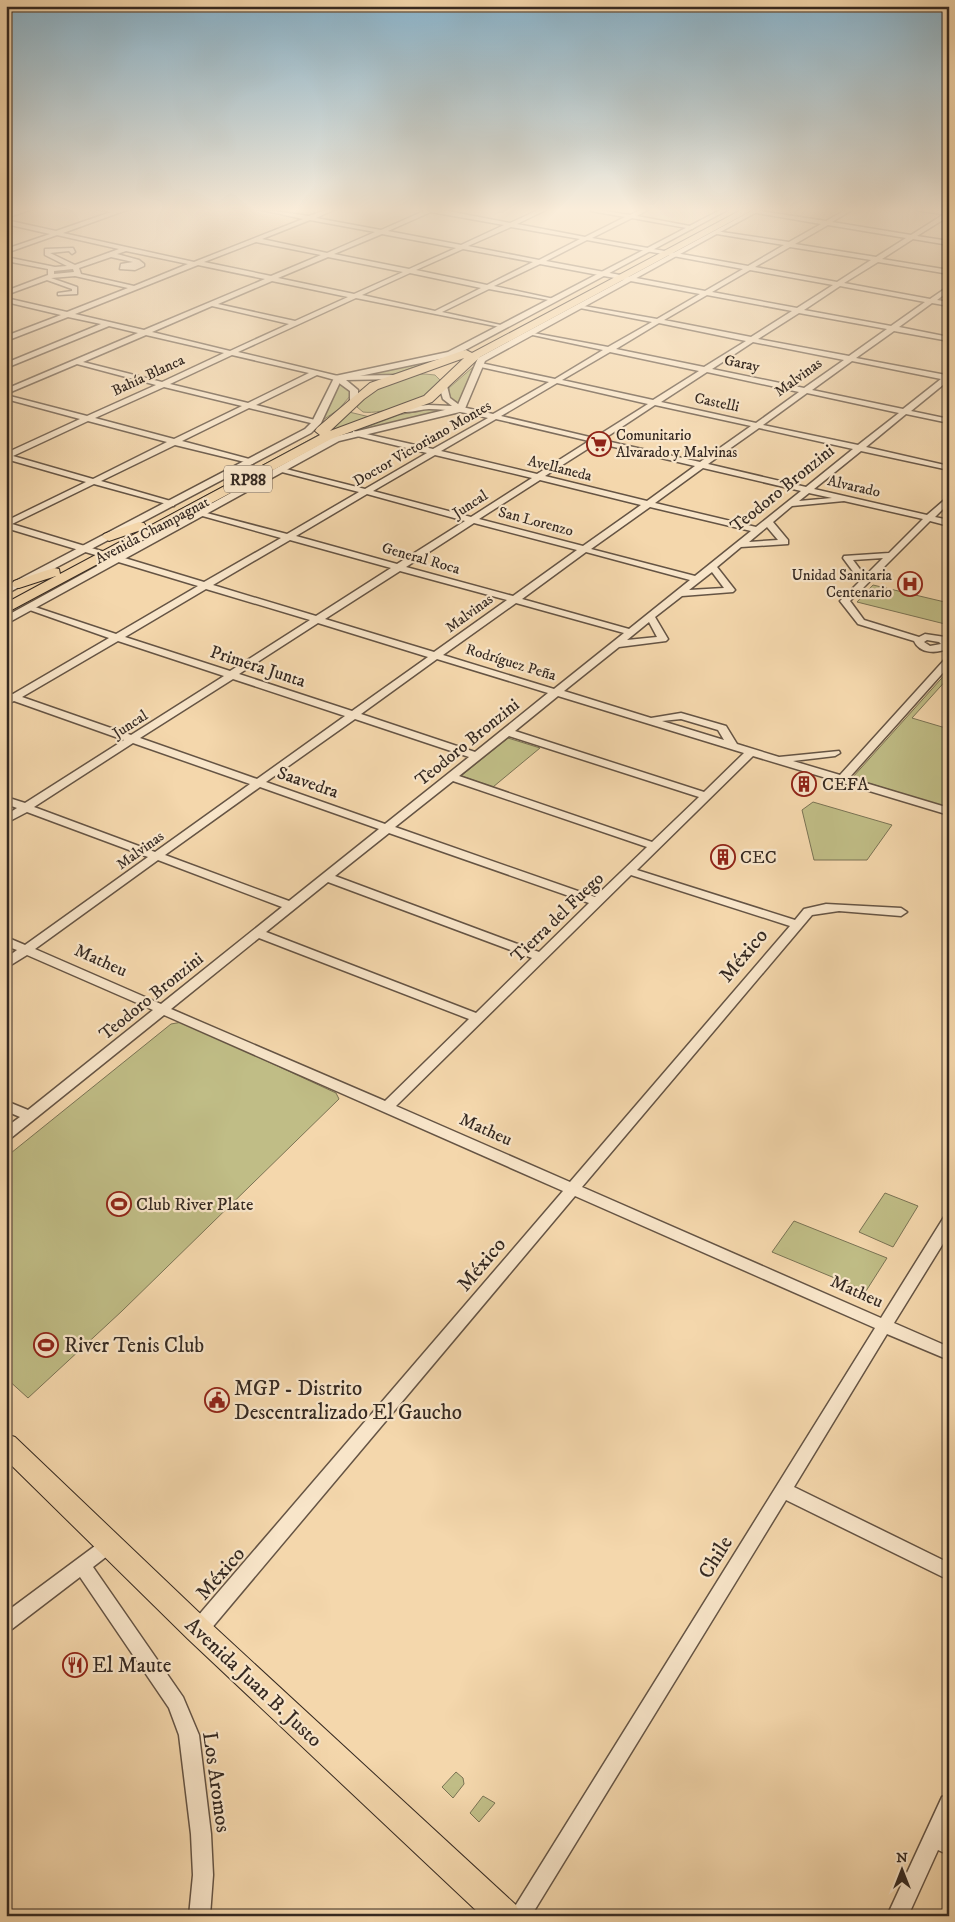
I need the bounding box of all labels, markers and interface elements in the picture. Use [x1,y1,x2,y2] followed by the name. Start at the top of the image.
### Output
[109,350,188,401] street label: Bahía Blanca
[722,350,762,377] street label: Garay
[771,354,826,401] street label: Malvinas
[693,388,741,417] street label: Castelli
[350,396,495,491] street label: Doctor Victoriano Montes
[616,426,737,462] place label: Comunitario Alvarado y Malvinas
[586,431,612,457] supermarket icon: Comunitario Alvarado y Malvinas
[726,440,839,537] street label: Teodoro Bronzini
[526,451,594,486] street label: Avellaneda
[224,466,272,492] road number: RP88
[826,471,882,502] street label: Alvarado
[447,486,492,524] street label: Juncal
[92,492,213,569] street label: Avenida Champagnat
[496,502,575,541] street label: San Lorenzo
[380,538,463,579] street label: General Roca
[792,566,893,602] place label: Unidad Sanitaria Centenario
[897,571,923,597] hospital icon: Unidad Sanitaria Centenario
[442,590,497,637] street label: Malvinas
[463,640,559,685] street label: Rodríguez Peña
[207,641,309,693] street label: Primera Junta
[411,694,524,791] street label: Teodoro Bronzini
[107,706,152,744] street label: Juncal
[274,762,342,804] street label: Saavedra
[791,771,817,797] building icon: CEFA
[822,774,869,796] place label: CEFA
[113,827,168,874] street label: Malvinas
[710,844,736,870] building icon: CEC
[740,847,777,869] place label: CEC
[507,868,609,967] street label: Tierra del Fuego
[714,923,774,988] street label: México
[71,940,131,982] street label: Matheu
[95,948,208,1045] street label: Teodoro Bronzini
[456,1109,516,1151] street label: Matheu
[106,1191,132,1217] sports icon: Club River Plate
[136,1194,253,1216] place label: Club River Plate
[452,1232,512,1297] street label: México
[827,1271,887,1313] street label: Matheu
[33,1332,59,1358] sports icon: River Tenis Club
[64,1333,204,1359] place label: River Tenis Club
[234,1376,462,1426] place label: MGP - Distrito Descentralizado El Gaucho
[204,1387,230,1413] public building icon: MGP - Distrito Descentralizado El Gaucho
[693,1531,739,1584] street label: Chile
[190,1542,251,1606] street label: México
[179,1612,327,1753] street label: Avenida Juan B. Justo
[62,1652,88,1678] restaurant icon: El Maute
[92,1653,172,1679] place label: El Maute
[196,1730,236,1834] street label: Los Aromos
[878,1844,928,1894] north arrow
[896,1849,908,1867] text: N

